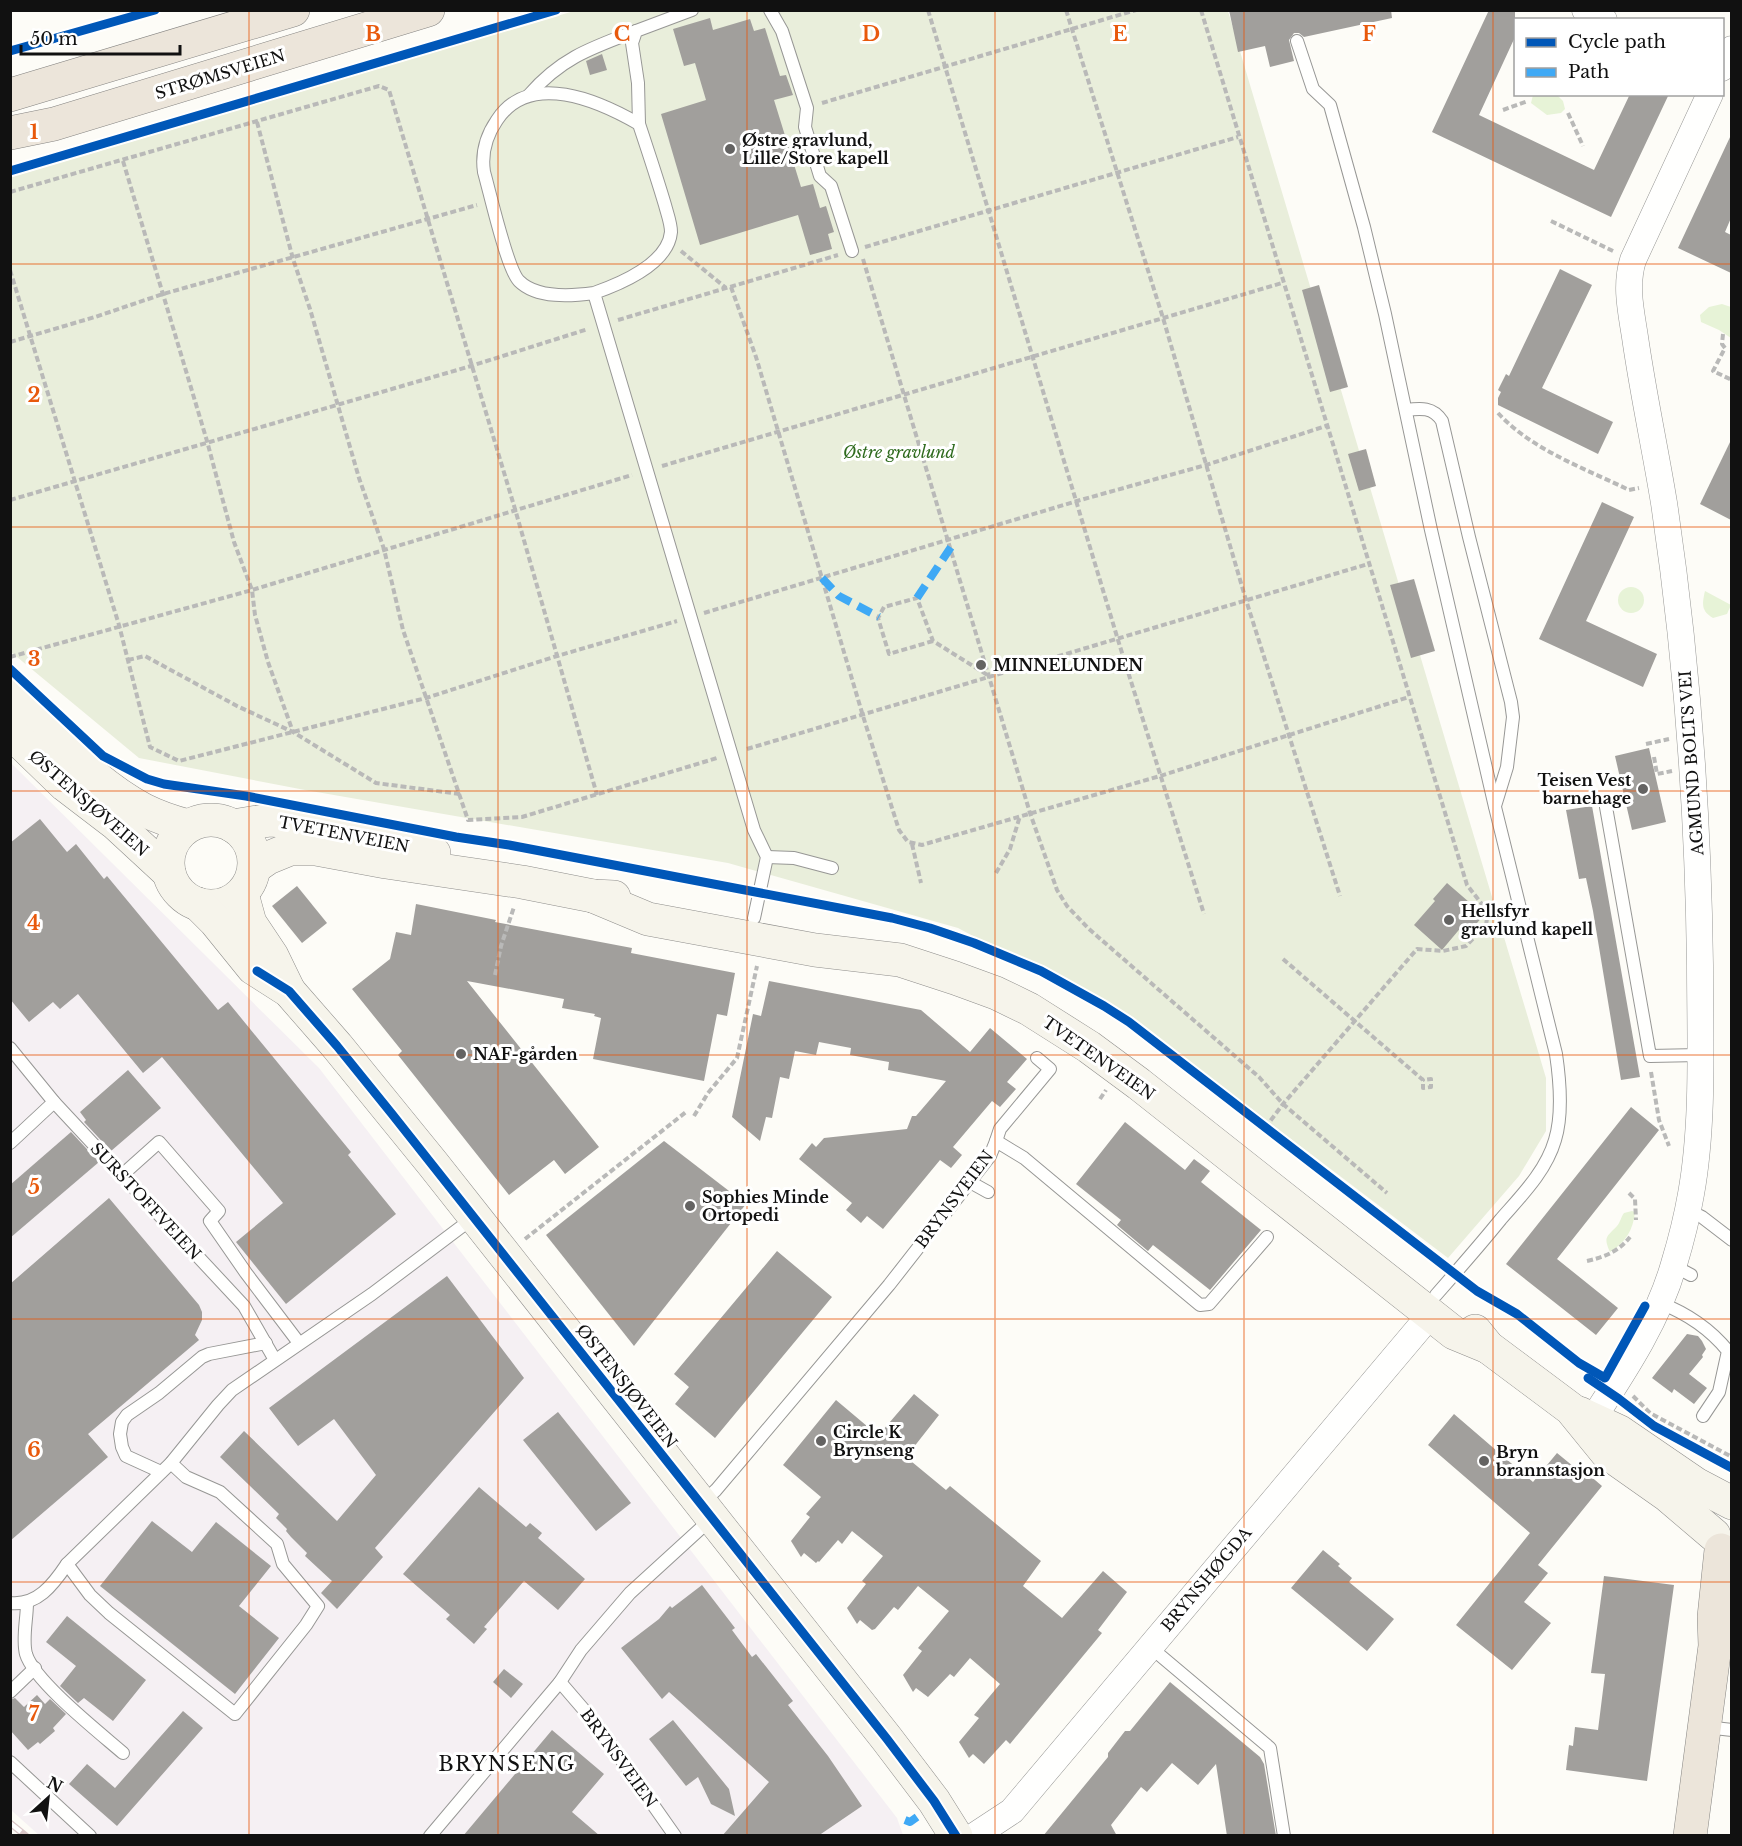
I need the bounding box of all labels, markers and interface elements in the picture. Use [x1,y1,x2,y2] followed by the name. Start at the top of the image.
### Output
[21,18,180,56] scale bar
[1514,18,1724,96] legend
[365,22,381,46] text: B
[614,22,630,46] text: C
[862,22,880,46] text: D
[1112,22,1128,46] text: E
[1362,22,1376,46] text: F
[30,28,78,50] text: 50 m
[1568,31,1666,53] text: Cycle path
[153,45,287,103] street label: STRØMSVEIEN
[1568,61,1609,83] text: Path
[30,120,39,144] text: 1
[742,130,889,168] place label: Østre gravlund, Lille/Store kapell
[723,142,737,156] marker: Østre gravlund, Lille/Store kapell
[27,383,41,407] text: 2
[843,442,955,462] park label: Østre gravlund
[28,647,40,671] text: 3
[993,655,1143,675] place label: MINNELUNDEN
[974,658,988,672] marker: MINNELUNDEN
[1675,670,1708,857] street label: AGMUND BOLTS VEI
[25,746,153,860] street label: ØSTENSJØVEIEN
[1537,770,1632,808] place label: Teisen Vest barnehage
[1636,782,1650,796] marker: Teisen Vest barnehage
[277,812,411,856] street label: TVETENVEIEN
[1461,901,1593,939] place label: Hellsfyr gravlund kapell
[27,911,41,935] text: 4
[1442,913,1456,927] marker: Hellsfyr gravlund kapell
[1039,1012,1159,1104] street label: TVETENVEIEN
[473,1044,578,1064] place label: NAF-gården
[454,1047,468,1061] marker: NAF-gården
[87,1138,205,1264] street label: SURSTOFFVEIEN
[911,1146,997,1252] street label: BRYNSVEIEN
[28,1175,40,1199] text: 5
[702,1187,829,1225] place label: Sophies Minde Ortopedi
[683,1199,697,1213] marker: Sophies Minde Ortopedi
[572,1320,682,1452] street label: ØSTENSJØVEIEN
[833,1422,915,1460] place label: Circle K Brynseng
[814,1434,828,1448] marker: Circle K Brynseng
[27,1438,41,1462] text: 6
[1495,1442,1605,1480] place label: Bryn brannstasjon
[1477,1454,1491,1468] marker: Bryn brannstasjon
[1156,1522,1256,1635] street label: BRYNSHØGDA
[29,1702,40,1726] text: 7
[576,1705,662,1811] street label: BRYNSVEIEN
[438,1752,576,1776] district label: BRYNSENG
[18,1768,78,1828] north arrow
[44,1772,66,1797] text: N

